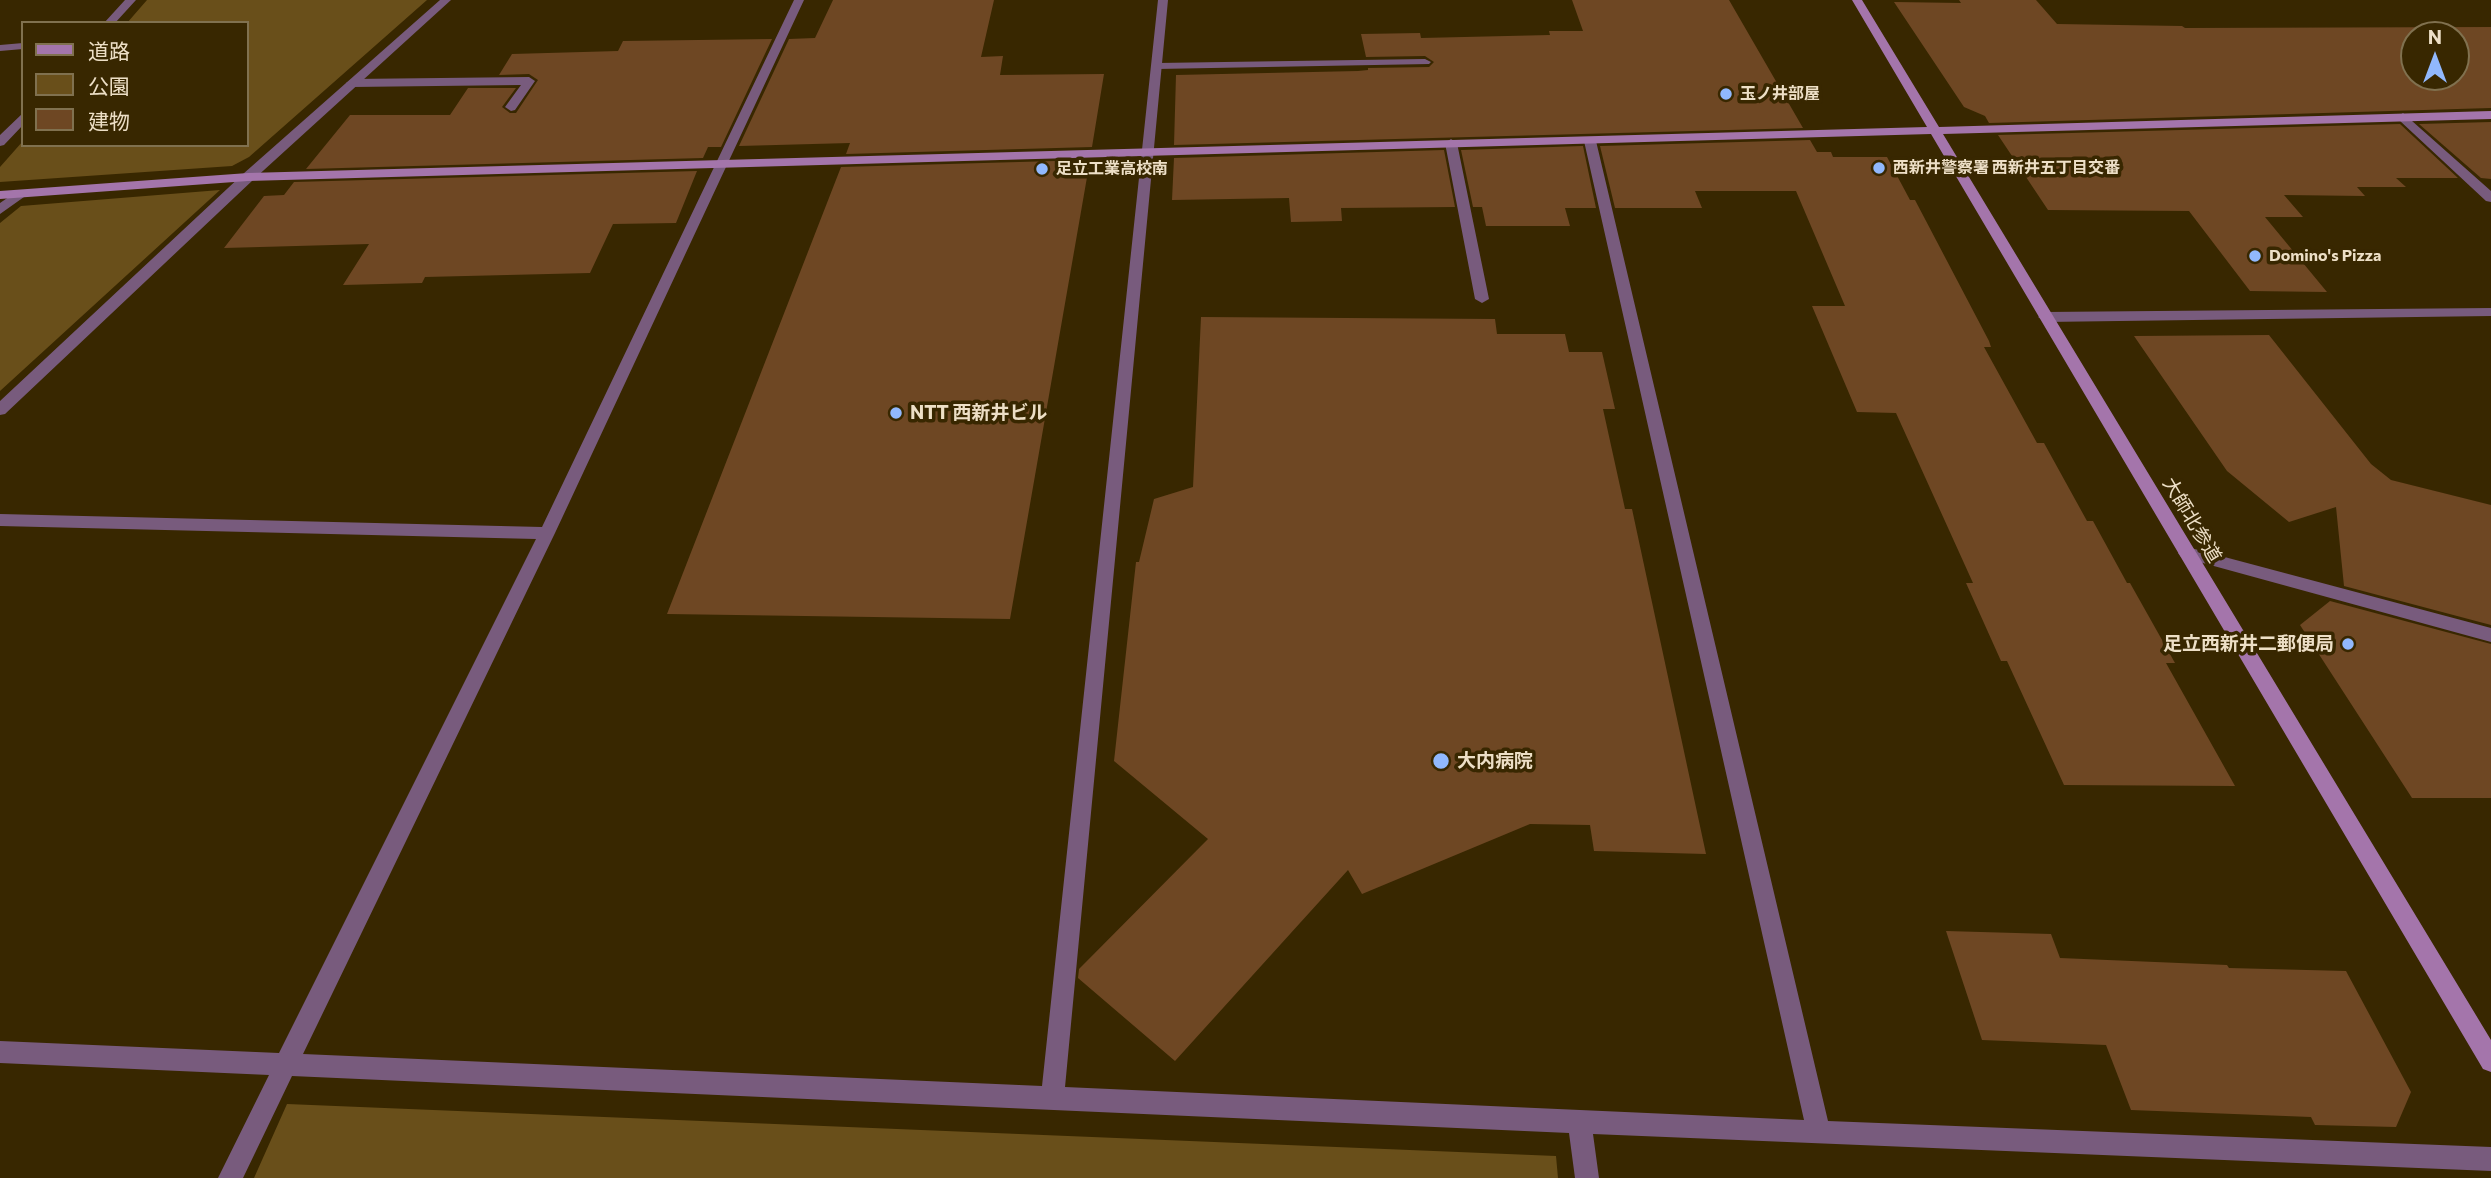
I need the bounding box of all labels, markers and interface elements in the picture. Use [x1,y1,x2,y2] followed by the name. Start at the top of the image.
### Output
[21,21,248,147] legend
[2400,21,2470,91] north arrow
[2428,25,2442,48] text: N
[88,38,130,63] text: 道路
[88,73,130,98] text: 公園
[1740,84,1820,104] place label: 玉ノ井部屋
[1718,86,1734,102] marker: 玉ノ井部屋
[88,108,130,133] text: 建物
[1893,158,2120,178] place label: 西新井警察署 西新井五丁目交番
[1056,159,1168,179] place label: 足立工業高校南
[1871,160,1887,176] marker: 西新井警察署 西新井五丁目交番
[1034,161,1050,177] marker: 足立工業高校南
[2269,246,2381,266] place label: Domino's Pizza
[2247,248,2263,264] marker: Domino's Pizza
[910,402,1047,424] place label: NTT 西新井ビル
[888,405,904,421] marker: NTT 西新井ビル
[2158,473,2226,567] street label: 大師北参道
[2163,633,2334,655] place label: 足立西新井二郵便局
[2340,636,2356,652] marker: 足立西新井二郵便局
[1457,750,1533,772] place label: 大内病院
[1431,751,1451,771] marker: 大内病院

